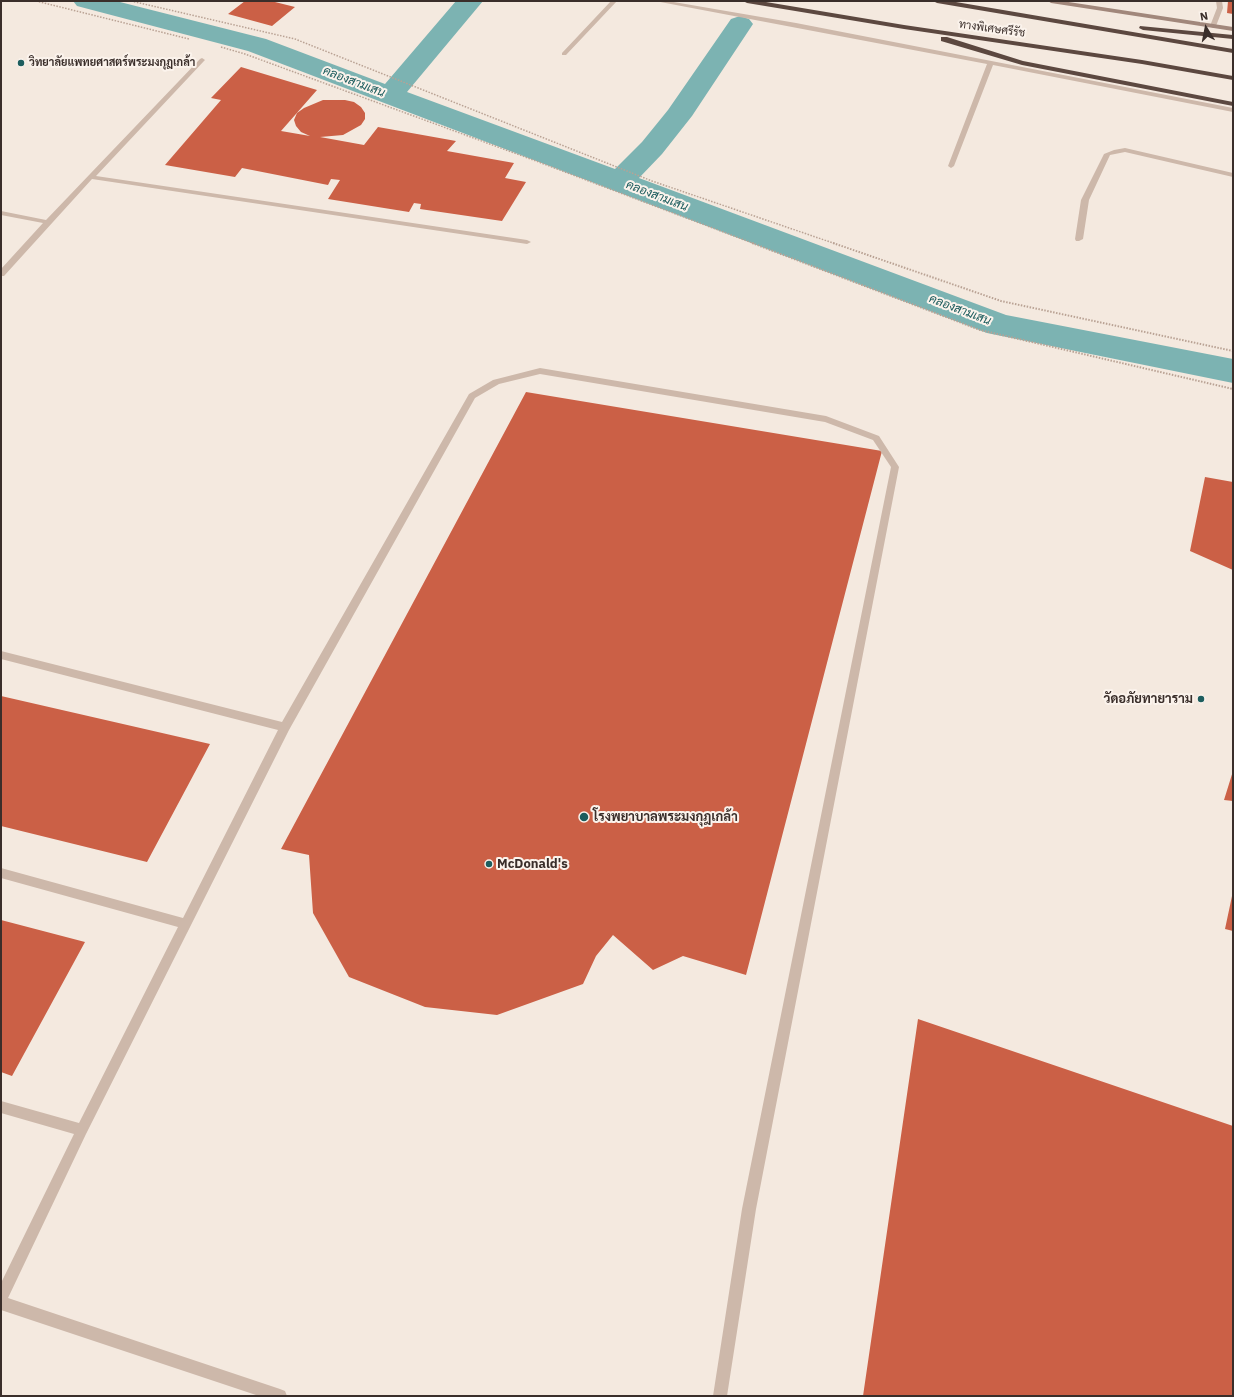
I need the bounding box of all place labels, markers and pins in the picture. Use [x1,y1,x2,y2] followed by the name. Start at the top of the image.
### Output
[29,56,195,70] place label: วิทยาลัยแพทยศาสตร์พระมงกุฎเกล้า
[16,58,26,68] marker: วิทยาลัยแพทยศาสตร์พระมงกุฎเกล้า
[1103,691,1193,707] place label: วัดอภัยทายาราม
[1196,694,1206,704] marker: วัดอภัยทายาราม
[593,809,738,825] place label: โรงพยาบาลพระมงกุฎเกล้า
[578,811,590,823] marker: โรงพยาบาลพระมงกุฎเกล้า
[497,856,568,872] place label: McDonald's
[484,859,494,869] marker: McDonald's

